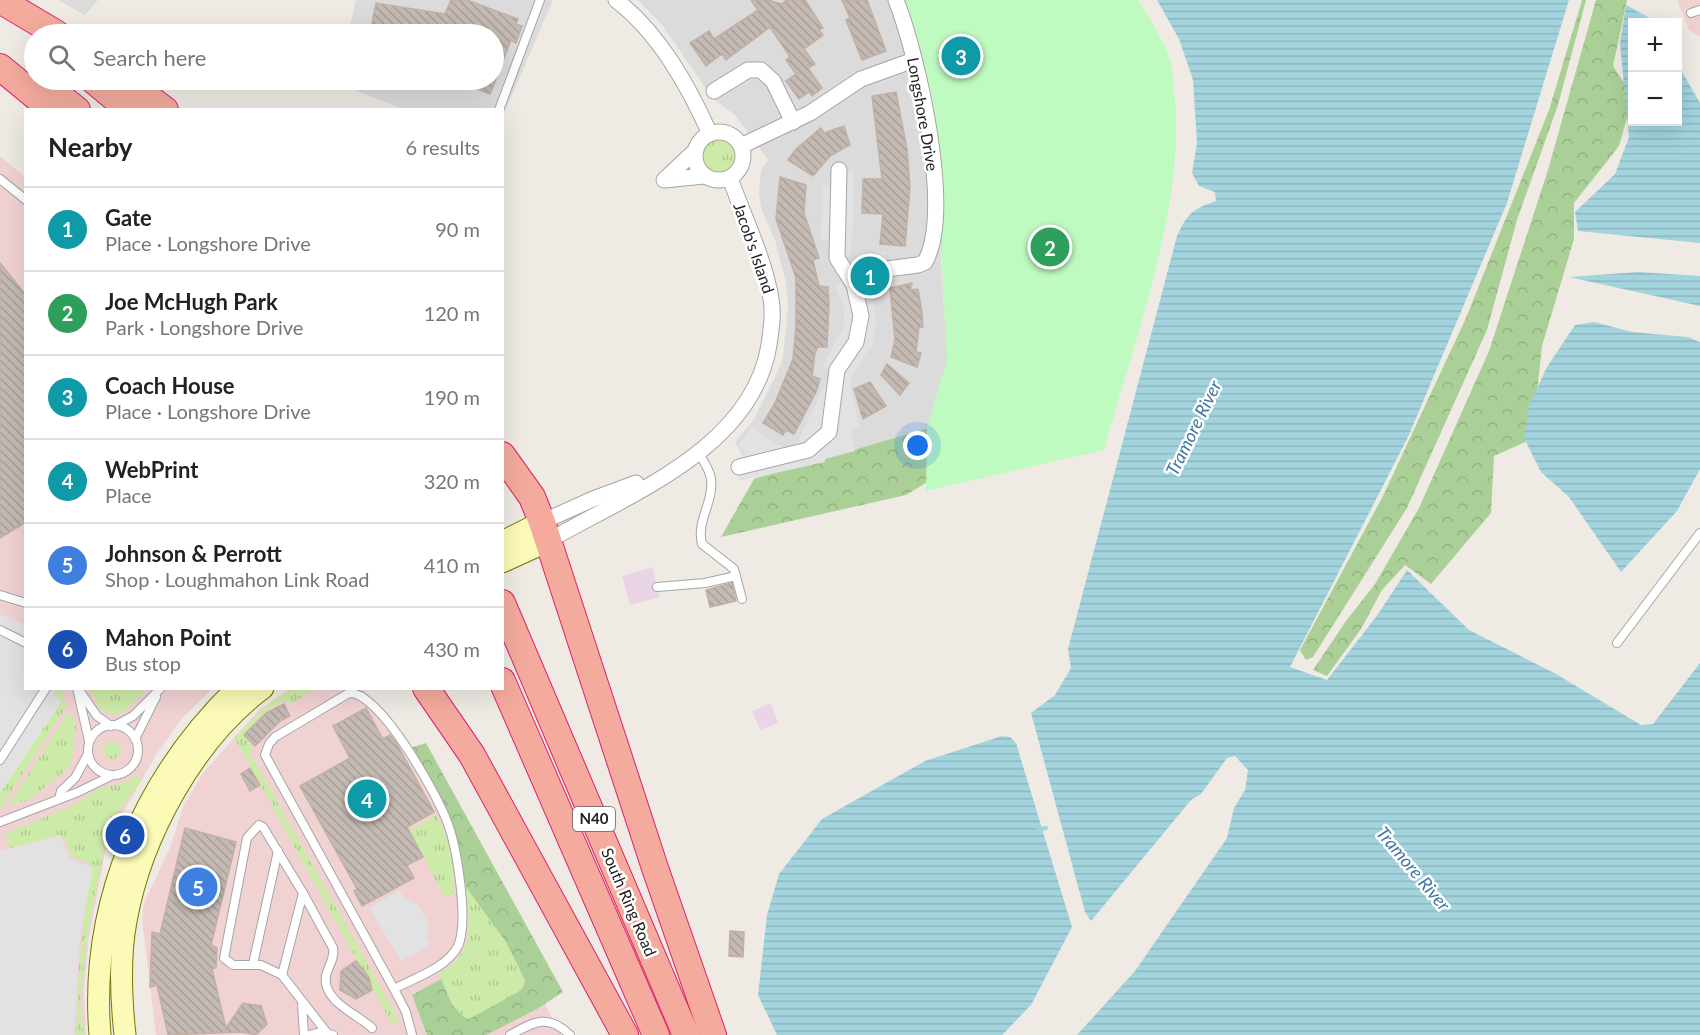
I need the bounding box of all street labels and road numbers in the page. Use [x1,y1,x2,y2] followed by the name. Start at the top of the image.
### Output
[904,56,943,172] street label: Longshore Drive
[730,200,779,296] street label: Jacob's Island
[573,807,615,831] road number: N40
[598,845,661,959] street label: South Ring Road

